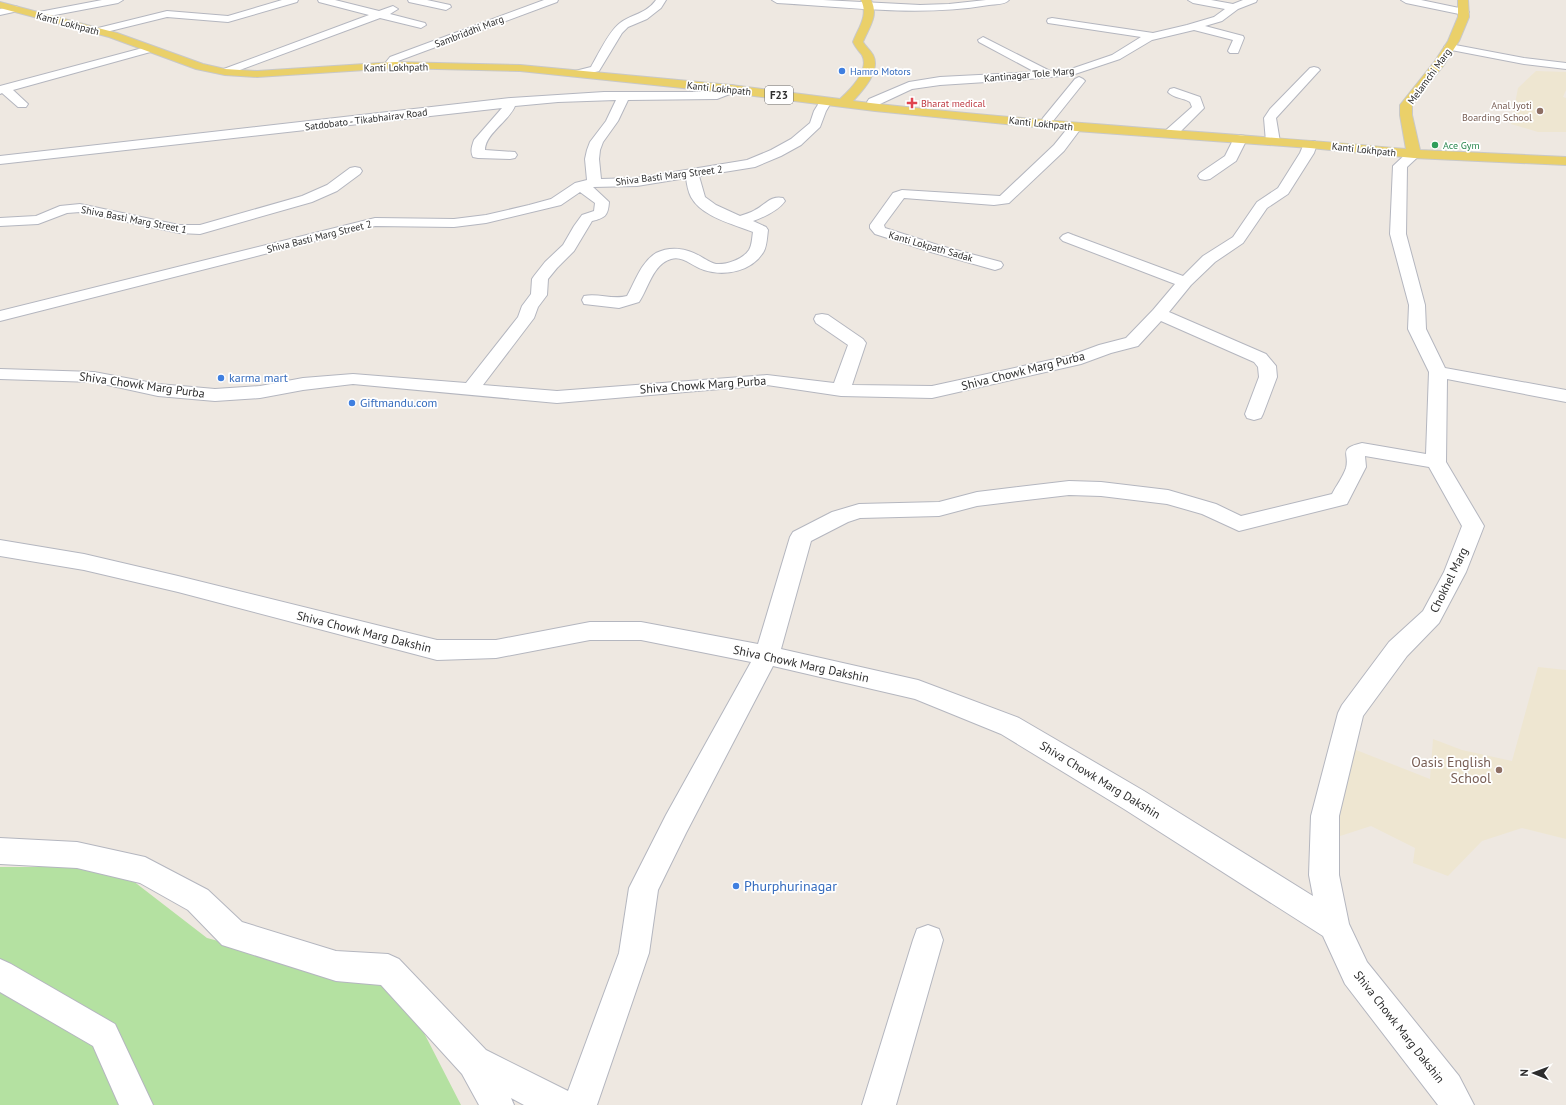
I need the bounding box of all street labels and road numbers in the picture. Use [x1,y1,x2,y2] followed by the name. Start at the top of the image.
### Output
[35,9,101,38] street label: Kanti Lokhpath
[433,12,506,51] street label: Sambriddhi Marg
[1405,46,1454,107] street label: Melamchi Marg
[364,60,428,75] street label: Kanti Lokhpath
[983,64,1075,85] street label: Kantinagar Tole Marg
[686,79,752,98] street label: Kanti Lokhpath
[765,86,793,104] road number: F23
[304,106,428,133] street label: Satdobato - Tikabhairav Road
[1008,114,1074,133] street label: Kanti Lokhpath
[1331,140,1397,159] street label: Kanti Lokhpath
[615,162,723,189] street label: Shiva Basti Marg Street 2
[80,203,188,236] street label: Shiva Basti Marg Street 1
[265,217,373,256] street label: Shiva Basti Marg Street 2
[887,228,975,265] street label: Kanti Lokpath Sadak
[960,348,1086,393] street label: Shiva Chowk Marg Purba
[78,368,206,401] street label: Shiva Chowk Marg Purba
[639,373,767,396] street label: Shiva Chowk Marg Purba
[1426,545,1471,615] street label: Chokhel Marg
[295,608,433,656] street label: Shiva Chowk Marg Dakshin
[732,642,870,685] street label: Shiva Chowk Marg Dakshin
[1037,738,1163,822] street label: Shiva Chowk Marg Dakshin
[1351,968,1448,1086] street label: Shiva Chowk Marg Dakshin

